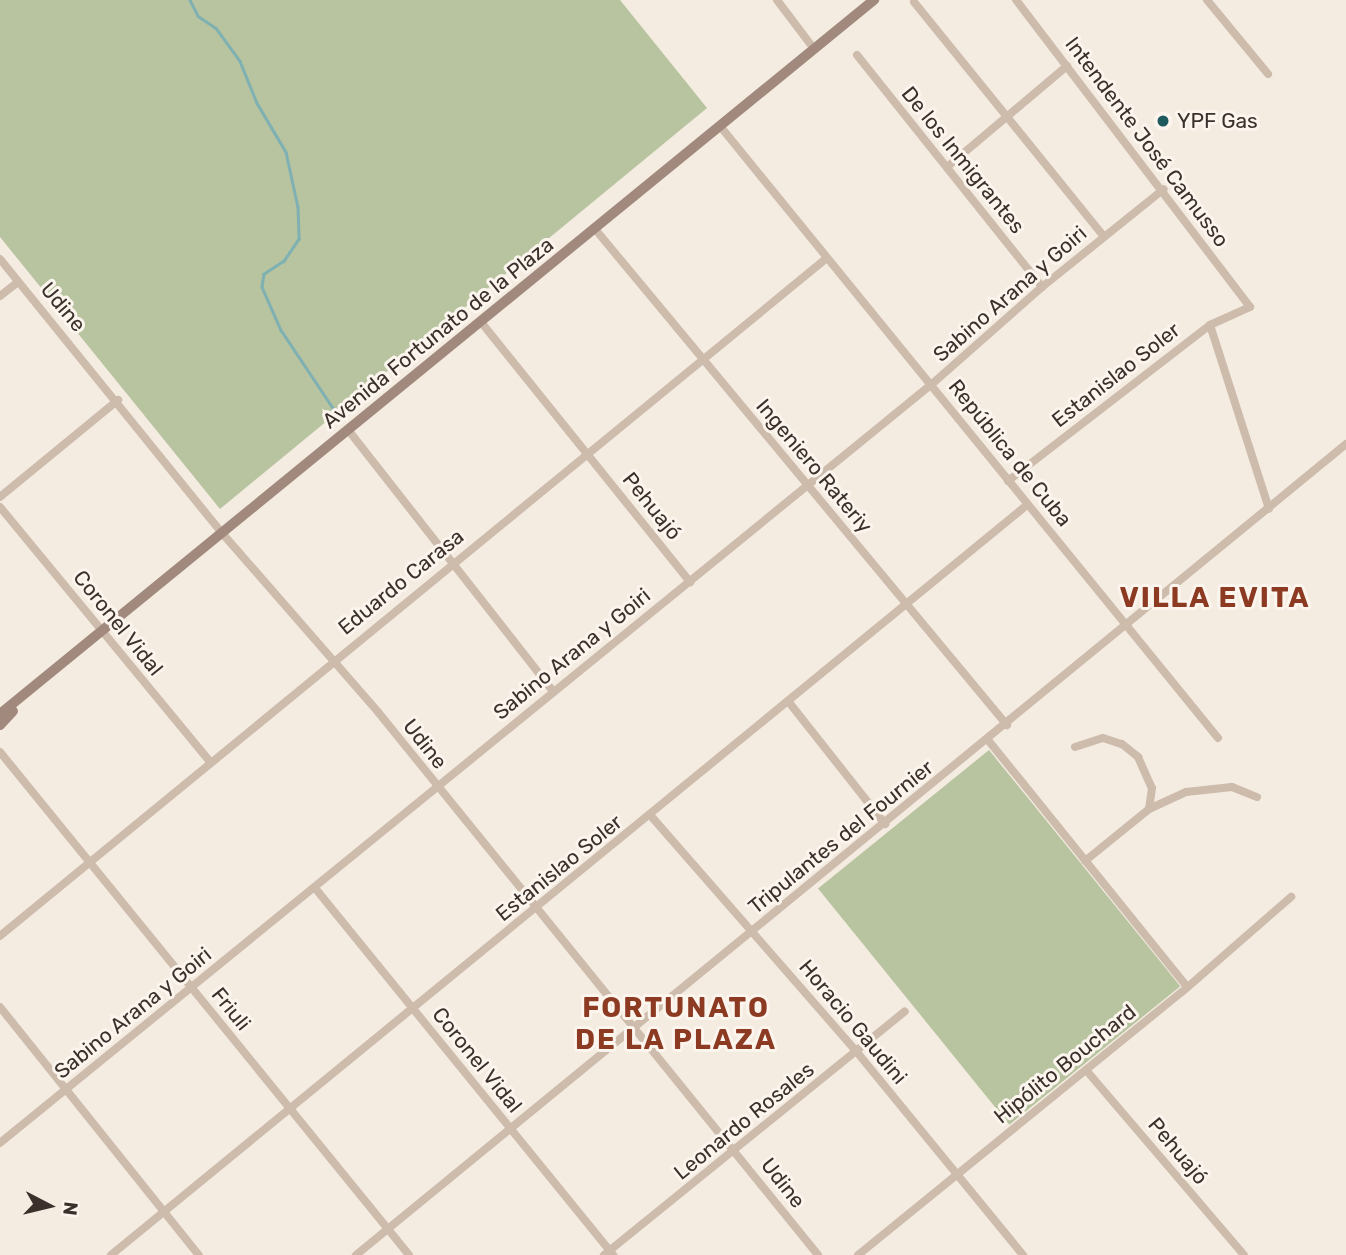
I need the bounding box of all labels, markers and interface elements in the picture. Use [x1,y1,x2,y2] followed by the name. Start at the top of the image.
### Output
[1060,32,1234,252] street label: Intendente José Camusso
[896,81,1030,239] street label: De los Inmigrantes
[1177,108,1258,134] place label: YPF Gas
[1155,113,1171,129] marker: YPF Gas
[928,220,1092,368] street label: Sabino Arana y Goiri
[317,232,559,434] street label: Avenida Fortunato de la Plaza
[35,277,91,337] street label: Udine
[1047,317,1185,433] street label: Estanislao Soler
[943,374,1077,532] street label: República de Cuba
[751,394,877,538] street label: Ingeniero Rateriy
[617,467,687,545] street label: Pehuajó
[333,524,469,640] street label: Eduardo Carasa
[68,565,168,681] street label: Coronel Vidal
[1120,581,1310,615] district label: VILLA EVITA
[488,582,656,726] street label: Sabino Arana y Goiri
[398,714,452,774] street label: Udine
[743,755,939,919] street label: Tripulantes del Fournier
[491,809,627,927] street label: Estanislao Soler
[49,941,217,1085] street label: Sabino Arana y Goiri
[794,955,912,1089] street label: Horacio Gaudini
[206,982,256,1036] street label: Friuli
[576,991,776,1057] district label: FORTUNATO DE LA PLAZA
[989,999,1141,1129] street label: Hipólito Bouchard
[427,1002,527,1118] street label: Coronel Vidal
[669,1057,819,1185] street label: Leonardo Rosales
[1143,1112,1213,1190] street label: Pehuajó
[756,1153,810,1213] street label: Udine
[14,1171,84,1241] north arrow
[58,1200,83,1217] text: N

